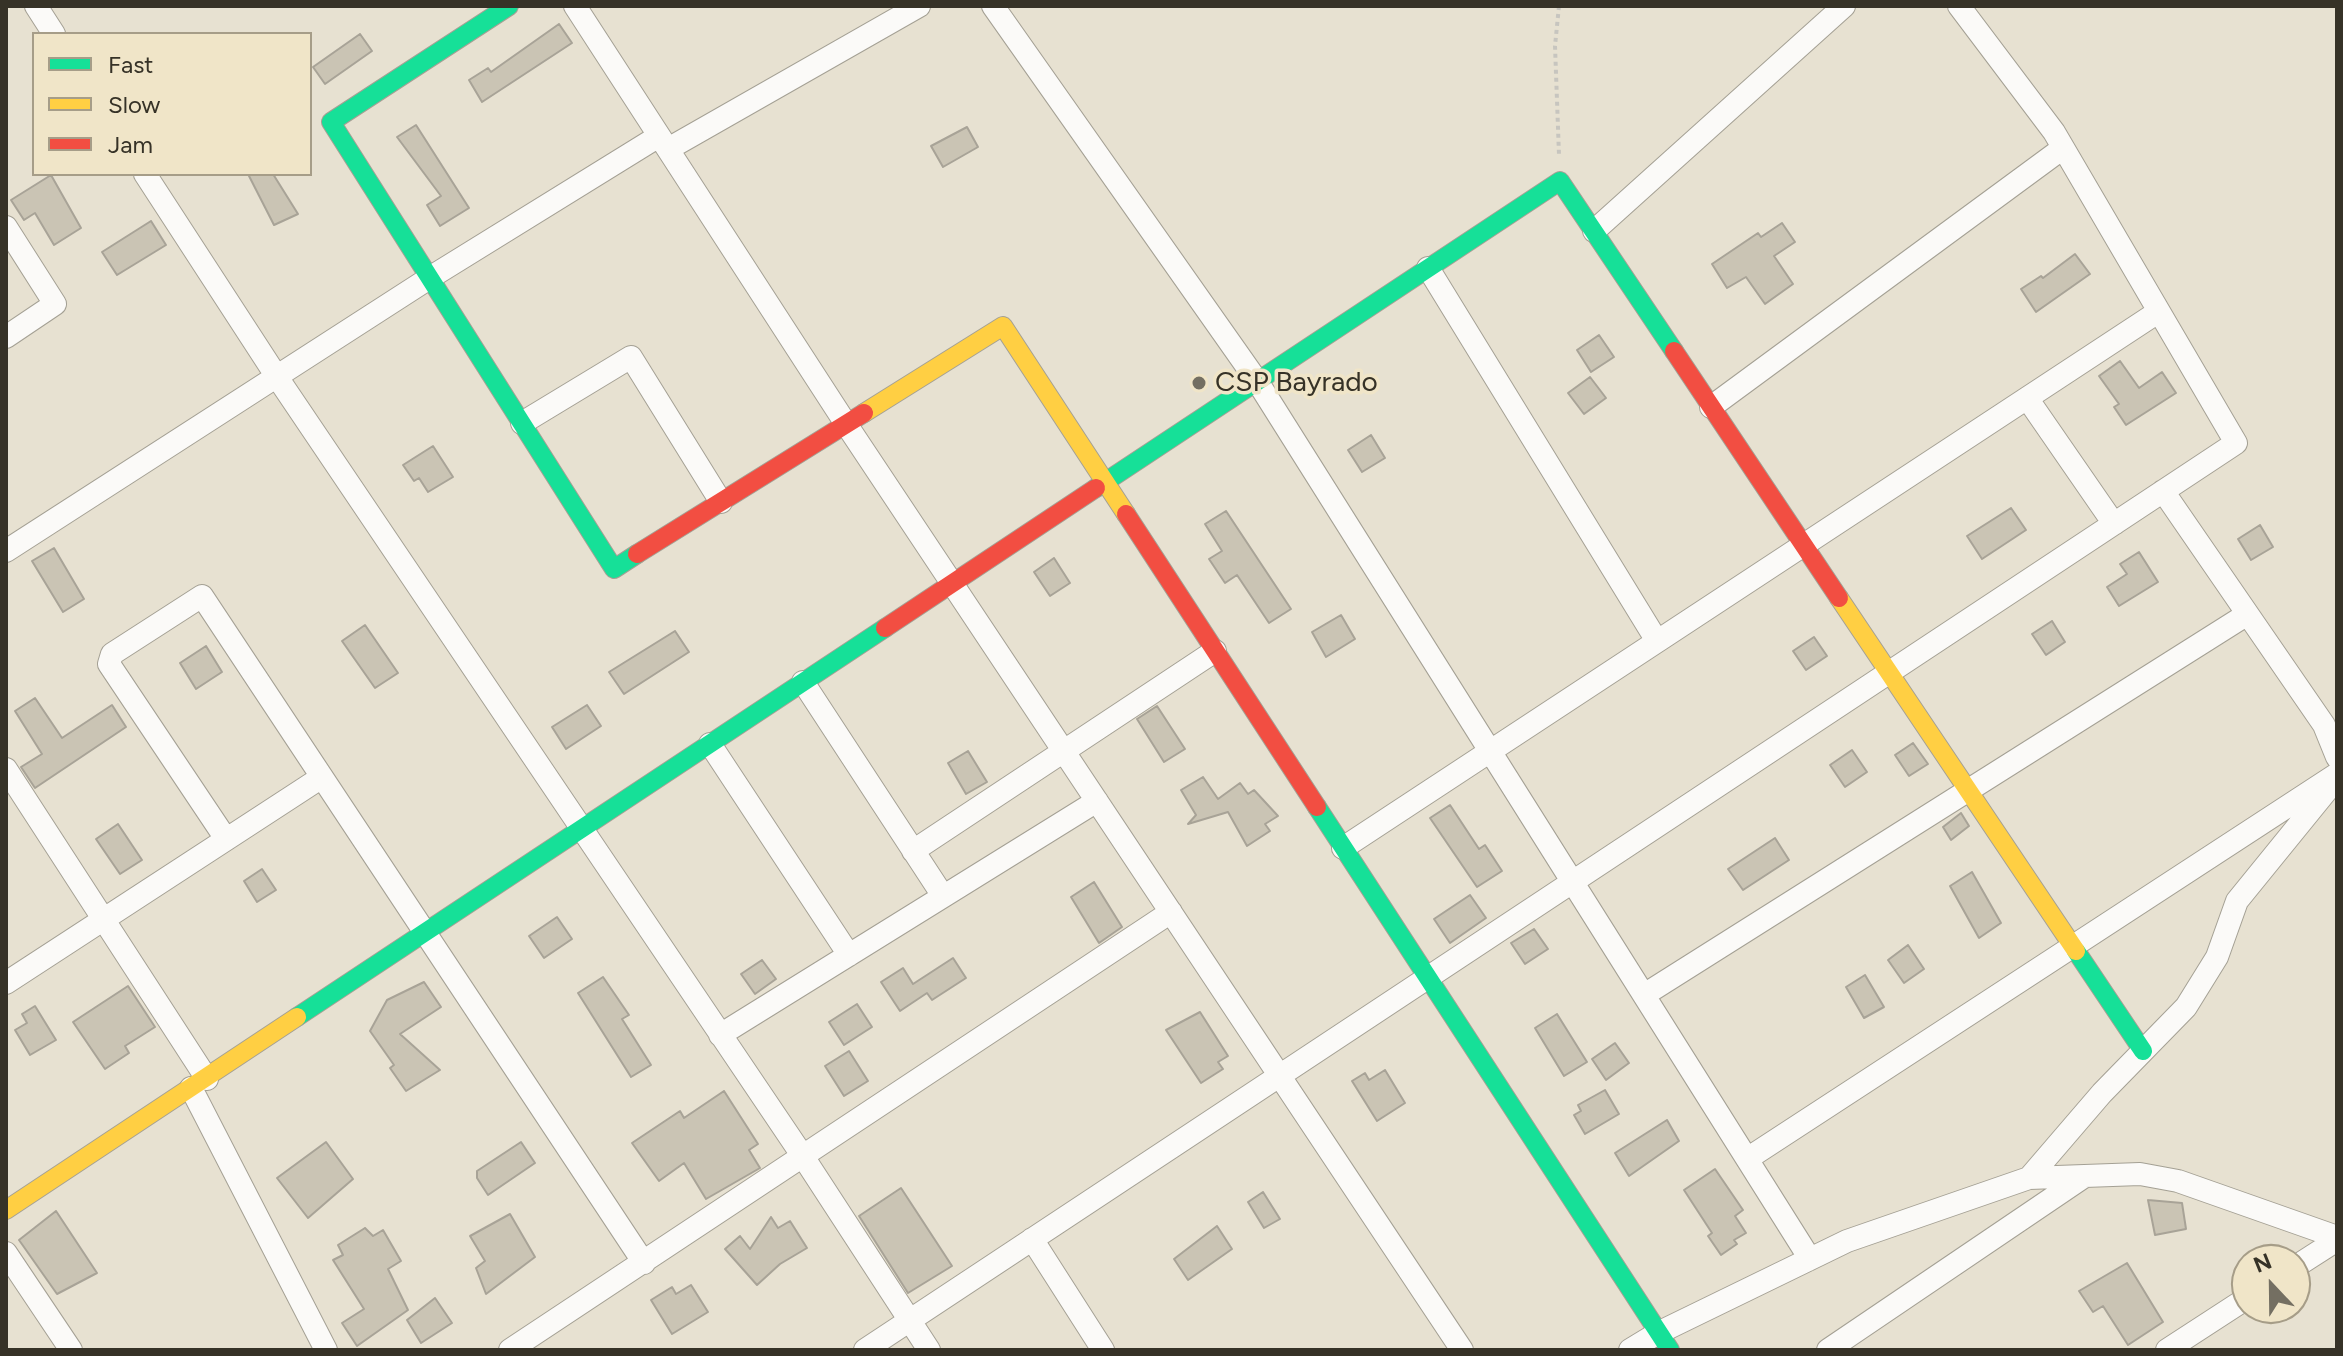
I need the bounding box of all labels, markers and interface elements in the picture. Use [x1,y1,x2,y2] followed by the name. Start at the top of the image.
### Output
[32,32,312,176] legend
[108,50,153,79] text: Fast
[108,90,160,119] text: Slow
[108,130,153,159] text: Jam
[1215,366,1378,400] place label: CSP Bayrado
[1190,374,1208,392] marker: CSP Bayrado
[2231,1244,2311,1324] north arrow
[2250,1247,2276,1279] text: N

